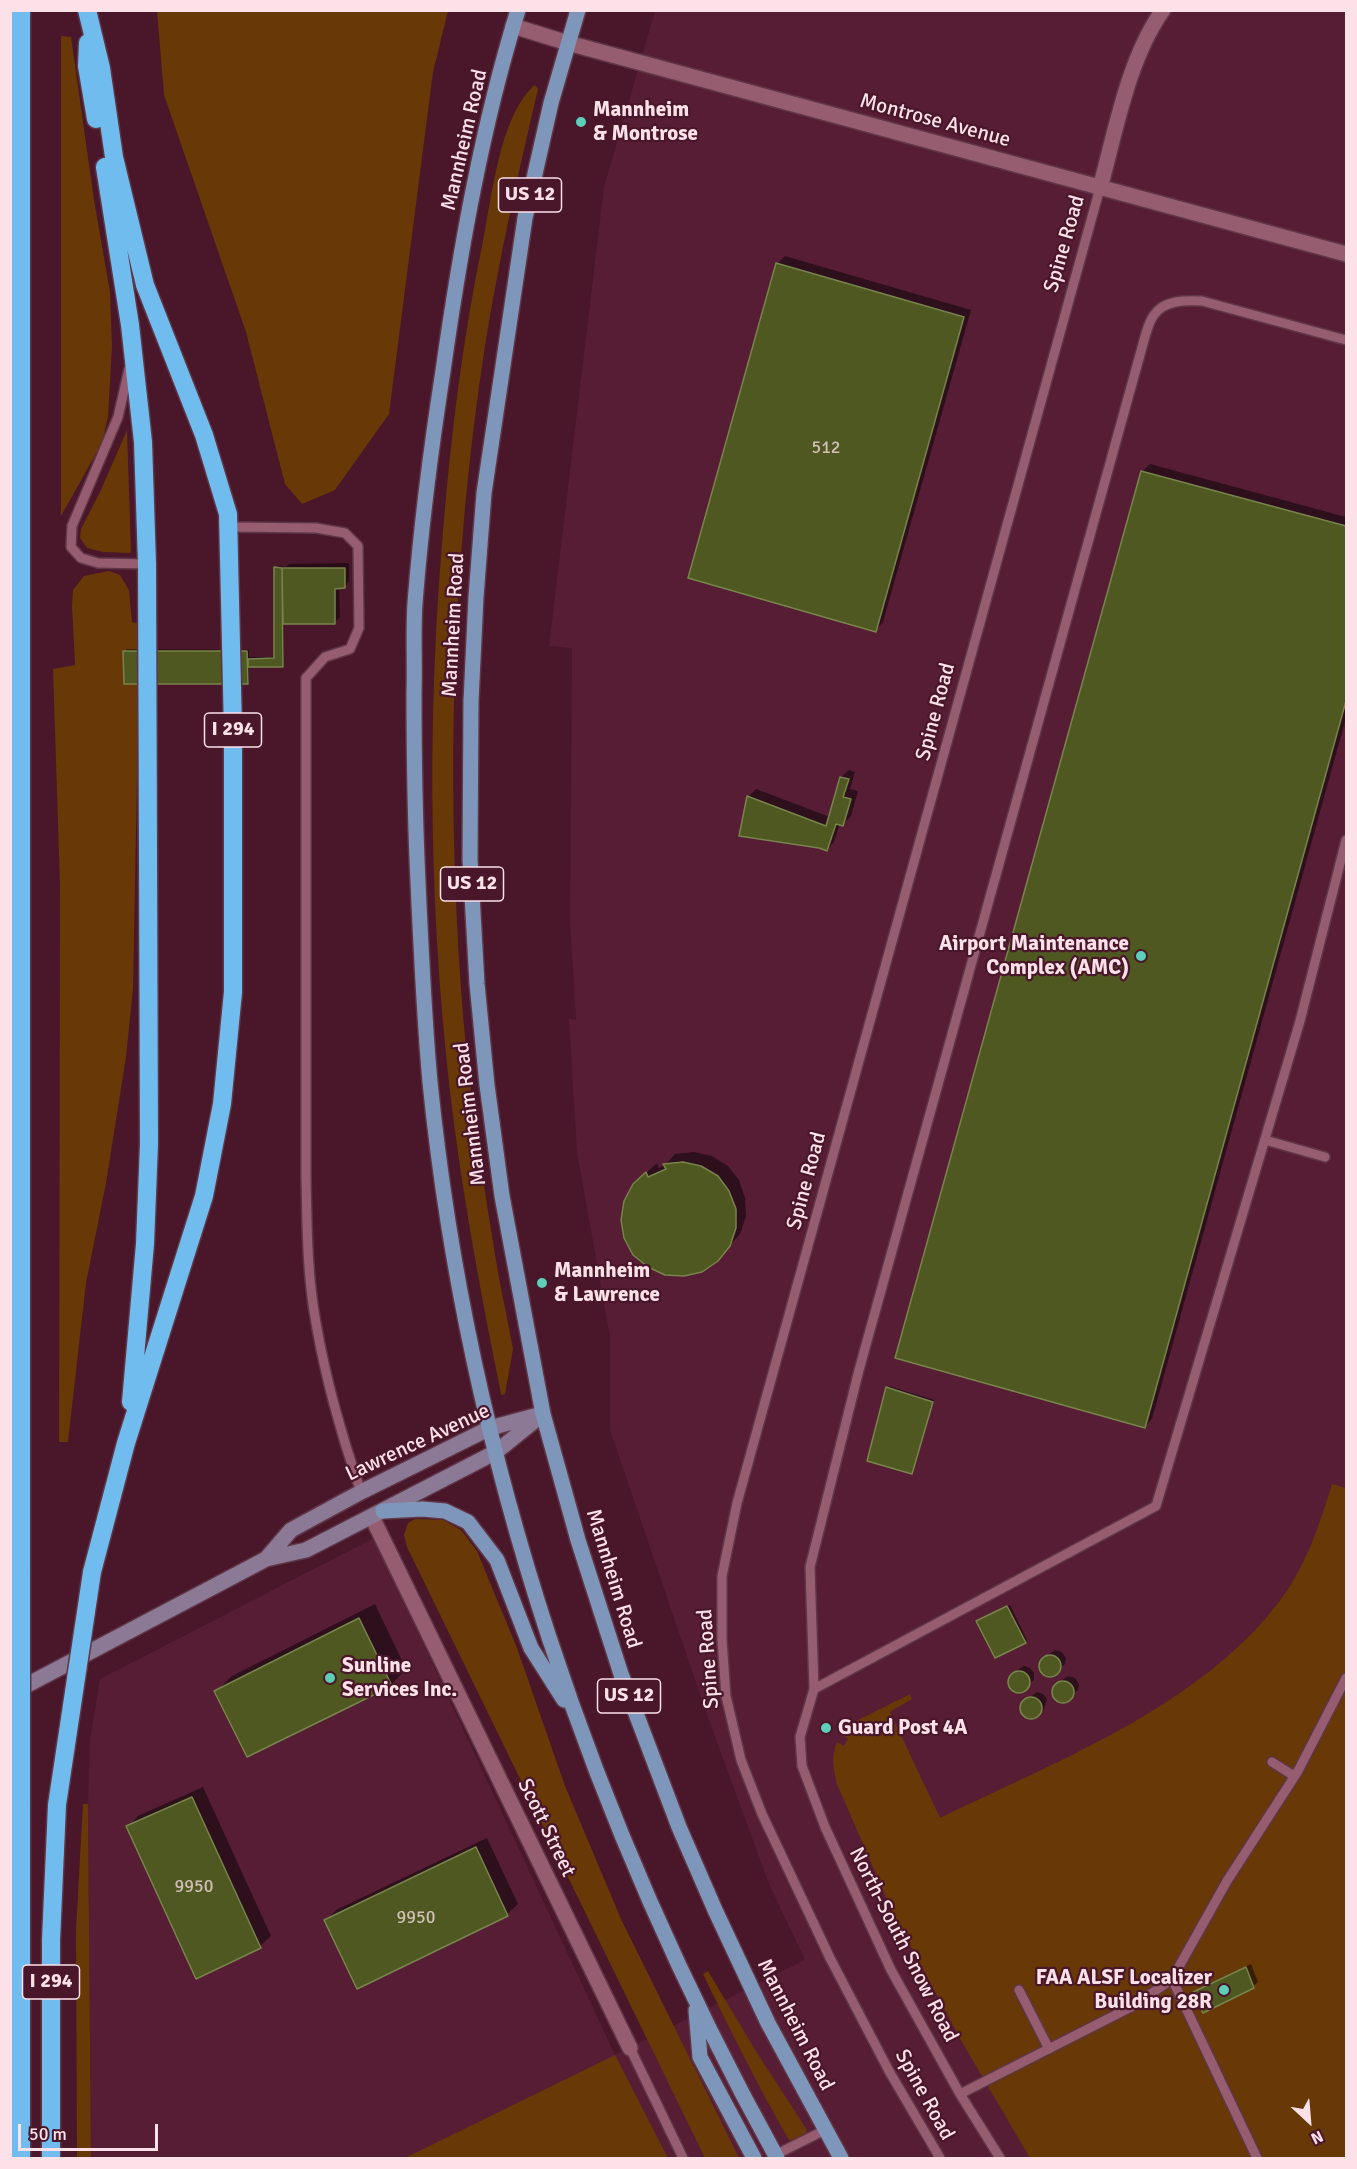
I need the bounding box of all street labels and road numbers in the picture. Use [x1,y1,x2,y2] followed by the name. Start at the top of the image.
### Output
[436,67,494,213] street label: Mannheim Road
[857,89,1013,153] street label: Montrose Avenue
[498,178,562,212] road number: US 12
[1039,192,1091,296] street label: Spine Road
[438,552,470,698] street label: Mannheim Road
[911,660,961,764] street label: Spine Road
[204,713,262,747] road number: I 294
[440,867,504,901] road number: US 12
[450,1041,492,1187] street label: Mannheim Road
[782,1129,832,1233] street label: Spine Road
[342,1399,494,1487] street label: Lawrence Avenue
[580,1506,646,1652] street label: Mannheim Road
[693,1608,725,1710] street label: Spine Road
[598,1679,660,1713] road number: US 12
[511,1775,581,1881] street label: Scott Street
[843,1843,963,2047] street label: North-South Snow Road
[751,1955,839,2095] street label: Mannheim Road
[22,1965,80,1999] road number: I 294
[889,2045,959,2145] street label: Spine Road

